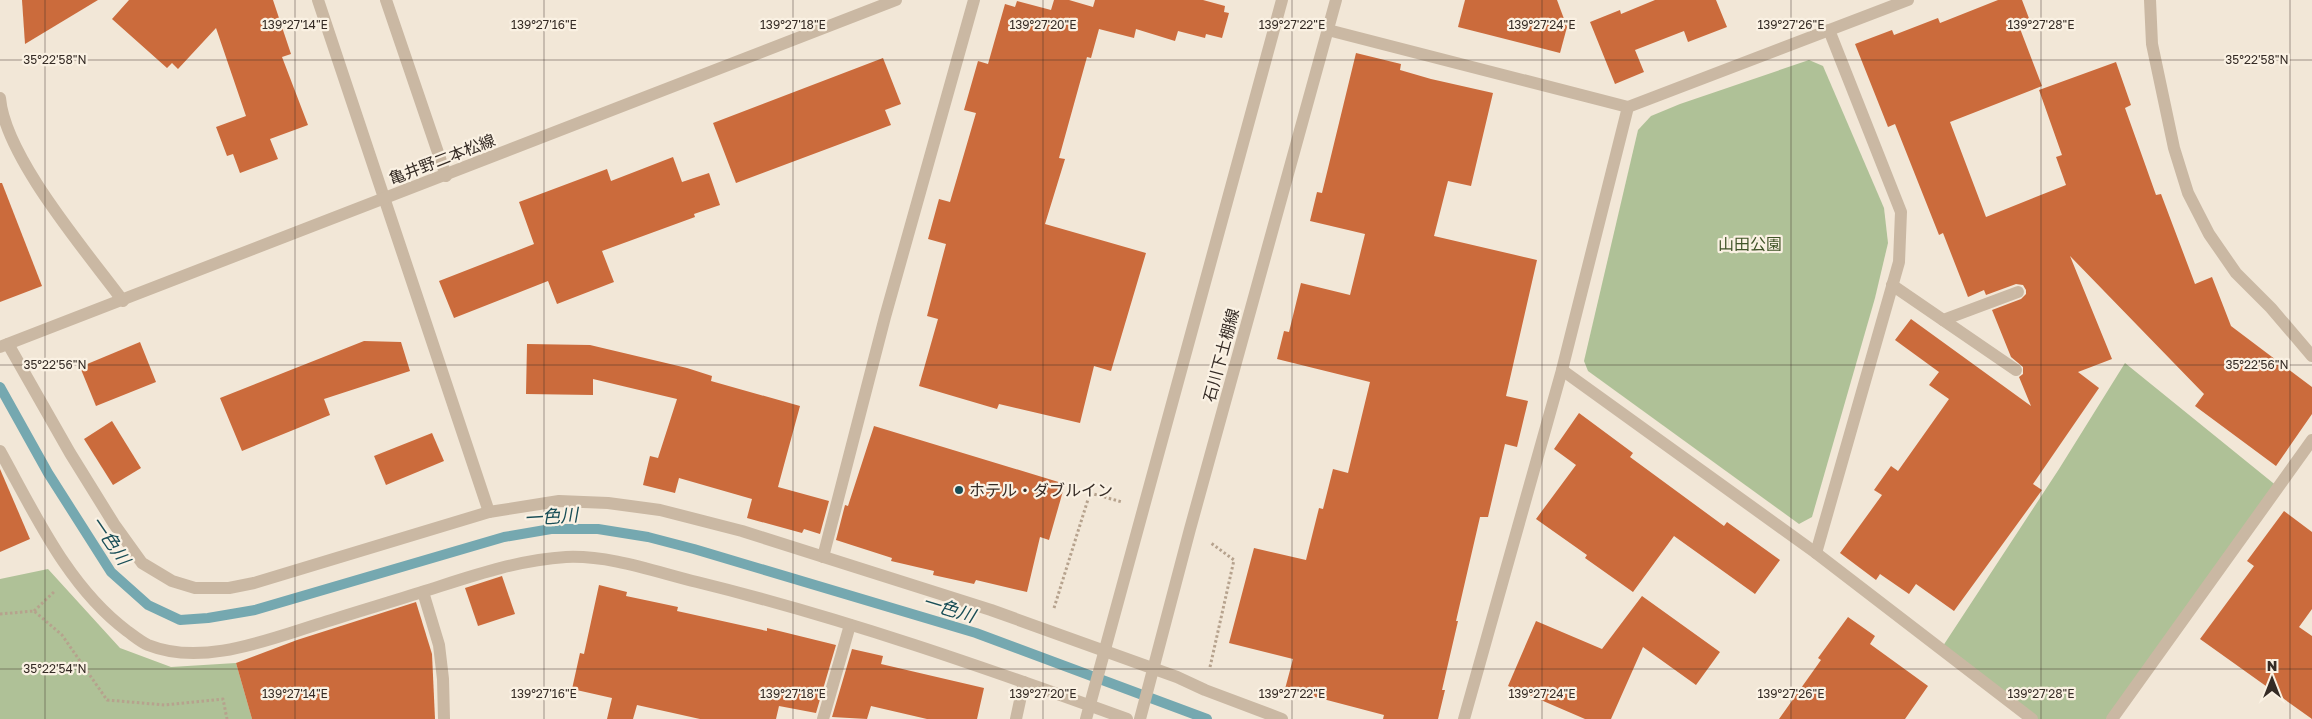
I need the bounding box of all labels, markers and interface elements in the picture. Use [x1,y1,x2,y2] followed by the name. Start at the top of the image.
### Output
[262,17,328,32] text: 139°27'14"E
[511,17,577,32] text: 139°27'16"E
[760,17,826,32] text: 139°27'18"E
[1009,17,1077,32] text: 139°27'20"E
[1259,17,1325,32] text: 139°27'22"E
[1508,17,1576,32] text: 139°27'24"E
[1758,17,1824,32] text: 139°27'26"E
[2007,17,2075,32] text: 139°27'28"E
[23,52,87,67] text: 35°22'58"N
[2225,52,2289,67] text: 35°22'58"N
[386,130,498,188] street label: 亀井野二本松線
[1718,234,1782,254] park label: 山田公園
[1199,306,1243,404] street label: 石川下土棚線
[23,357,87,372] text: 35°22'56"N
[2225,357,2289,372] text: 35°22'56"N
[969,480,1113,500] place label: ホテル・ダブルイン
[953,484,965,496] marker: ホテル・ダブルイン
[523,503,581,529] water label: 一色川
[87,511,136,570] water label: 一色川
[920,590,980,627] water label: 一色川
[2247,654,2297,704] north arrow
[2267,657,2277,674] text: N
[23,661,87,676] text: 35°22'54"N
[262,686,328,701] text: 139°27'14"E
[511,686,577,701] text: 139°27'16"E
[760,686,826,701] text: 139°27'18"E
[1009,686,1077,701] text: 139°27'20"E
[1259,686,1325,701] text: 139°27'22"E
[1508,686,1576,701] text: 139°27'24"E
[1758,686,1824,701] text: 139°27'26"E
[2007,686,2075,701] text: 139°27'28"E

